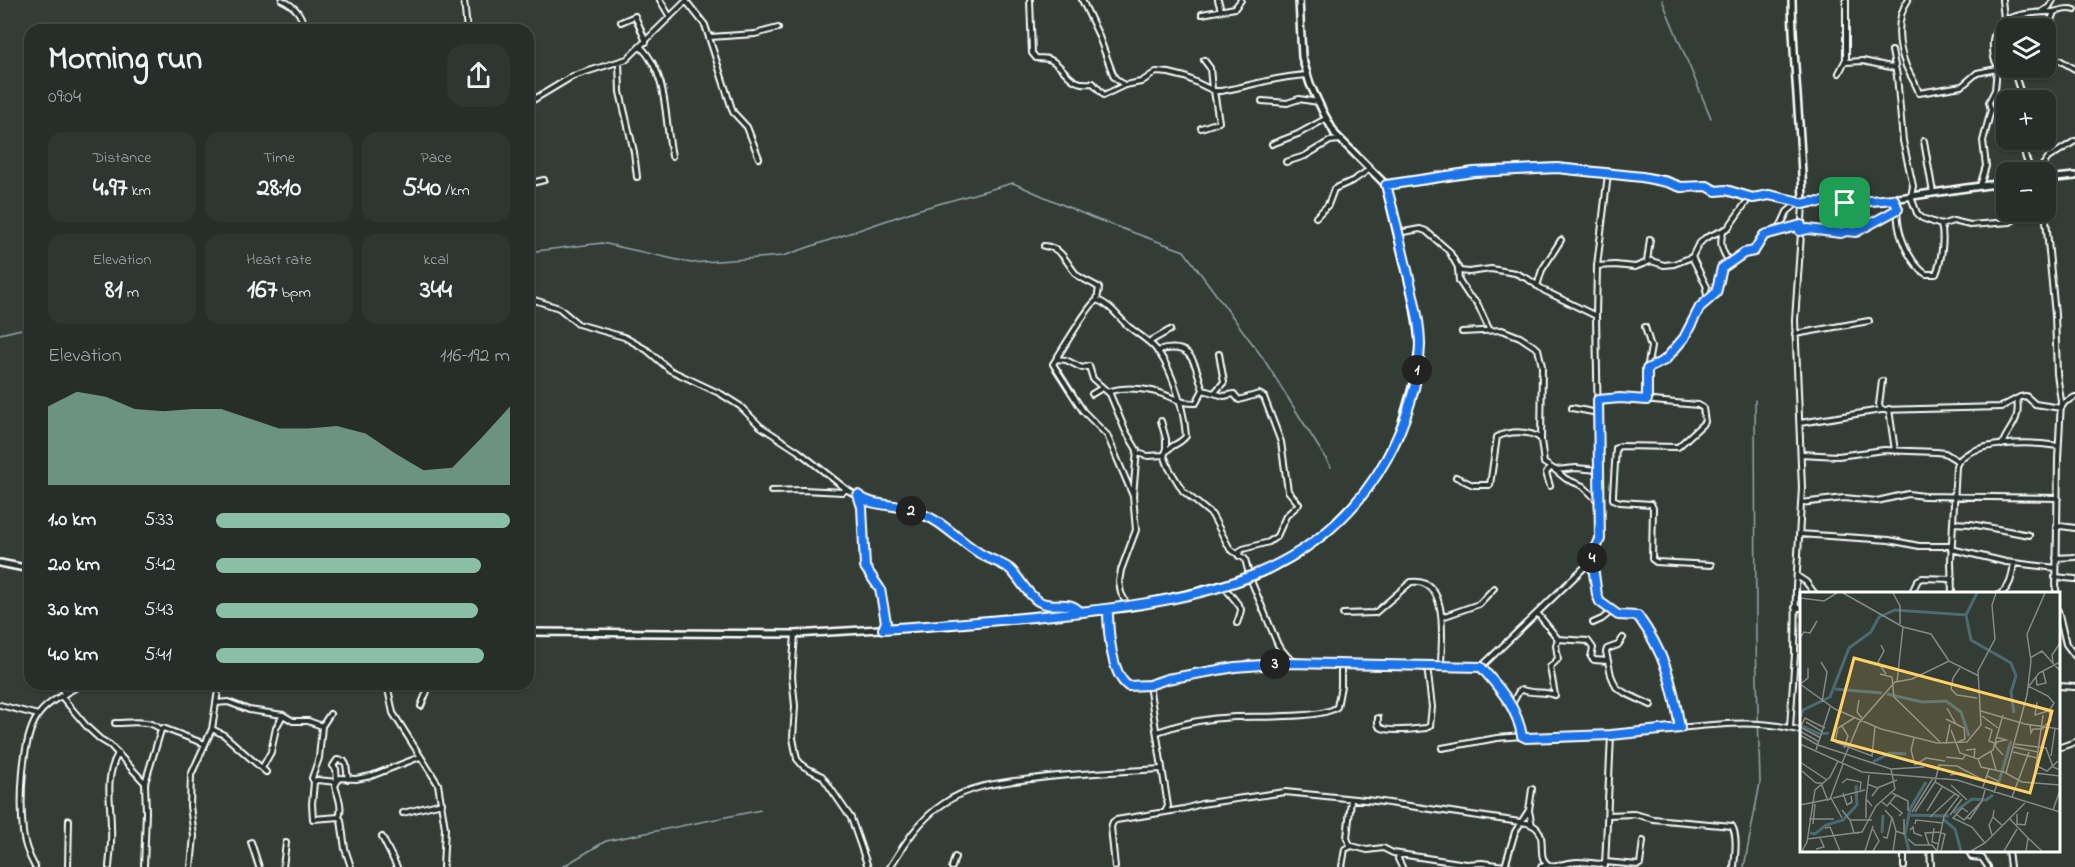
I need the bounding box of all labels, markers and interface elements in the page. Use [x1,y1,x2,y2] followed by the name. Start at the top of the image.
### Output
[1996,18,2056,222] map controls
[1996,18,2056,78] button: layers
[48,36,202,84] text: Morning run
[447,44,510,107] button: share
[48,83,81,112] text: 09:04
[1996,90,2056,150] button: +
[93,146,151,170] text: Distance
[263,146,295,170] text: Time
[420,146,452,170] text: Pace
[1996,162,2056,222] button: −
[93,170,128,208] text: 4.97
[257,170,301,208] text: 28:10
[402,170,441,208] text: 5:40
[1819,177,1870,228] pin
[128,179,151,203] text: km
[441,179,470,203] text: /km
[1828,186,1861,219] icon: arrive
[93,248,151,272] text: Elevation
[246,248,312,272] text: Heart rate
[423,248,449,272] text: kcal
[105,272,123,310] text: 81
[247,272,277,310] text: 167
[420,272,452,310] text: 344
[123,281,139,305] text: m
[277,281,311,305] text: bpm
[48,342,122,371] text: Elevation
[440,342,510,371] text: 116–192 m
[1402,355,1432,385] pin: 1
[1414,358,1420,382] text: 1
[896,496,926,526] pin: 2
[907,499,915,523] text: 2
[48,506,96,535] text: 1.0 km
[144,506,174,535] text: 5:33
[1577,543,1607,573] pin: 4
[1589,546,1595,570] text: 4
[48,551,100,580] text: 2.0 km
[144,551,175,580] text: 5:42
[1800,592,2060,852] inset map
[48,596,98,625] text: 3.0 km
[144,596,174,625] text: 5:43
[48,641,98,670] text: 4.0 km
[144,641,172,670] text: 5:41
[1260,649,1290,679] pin: 3
[1272,652,1278,676] text: 3

